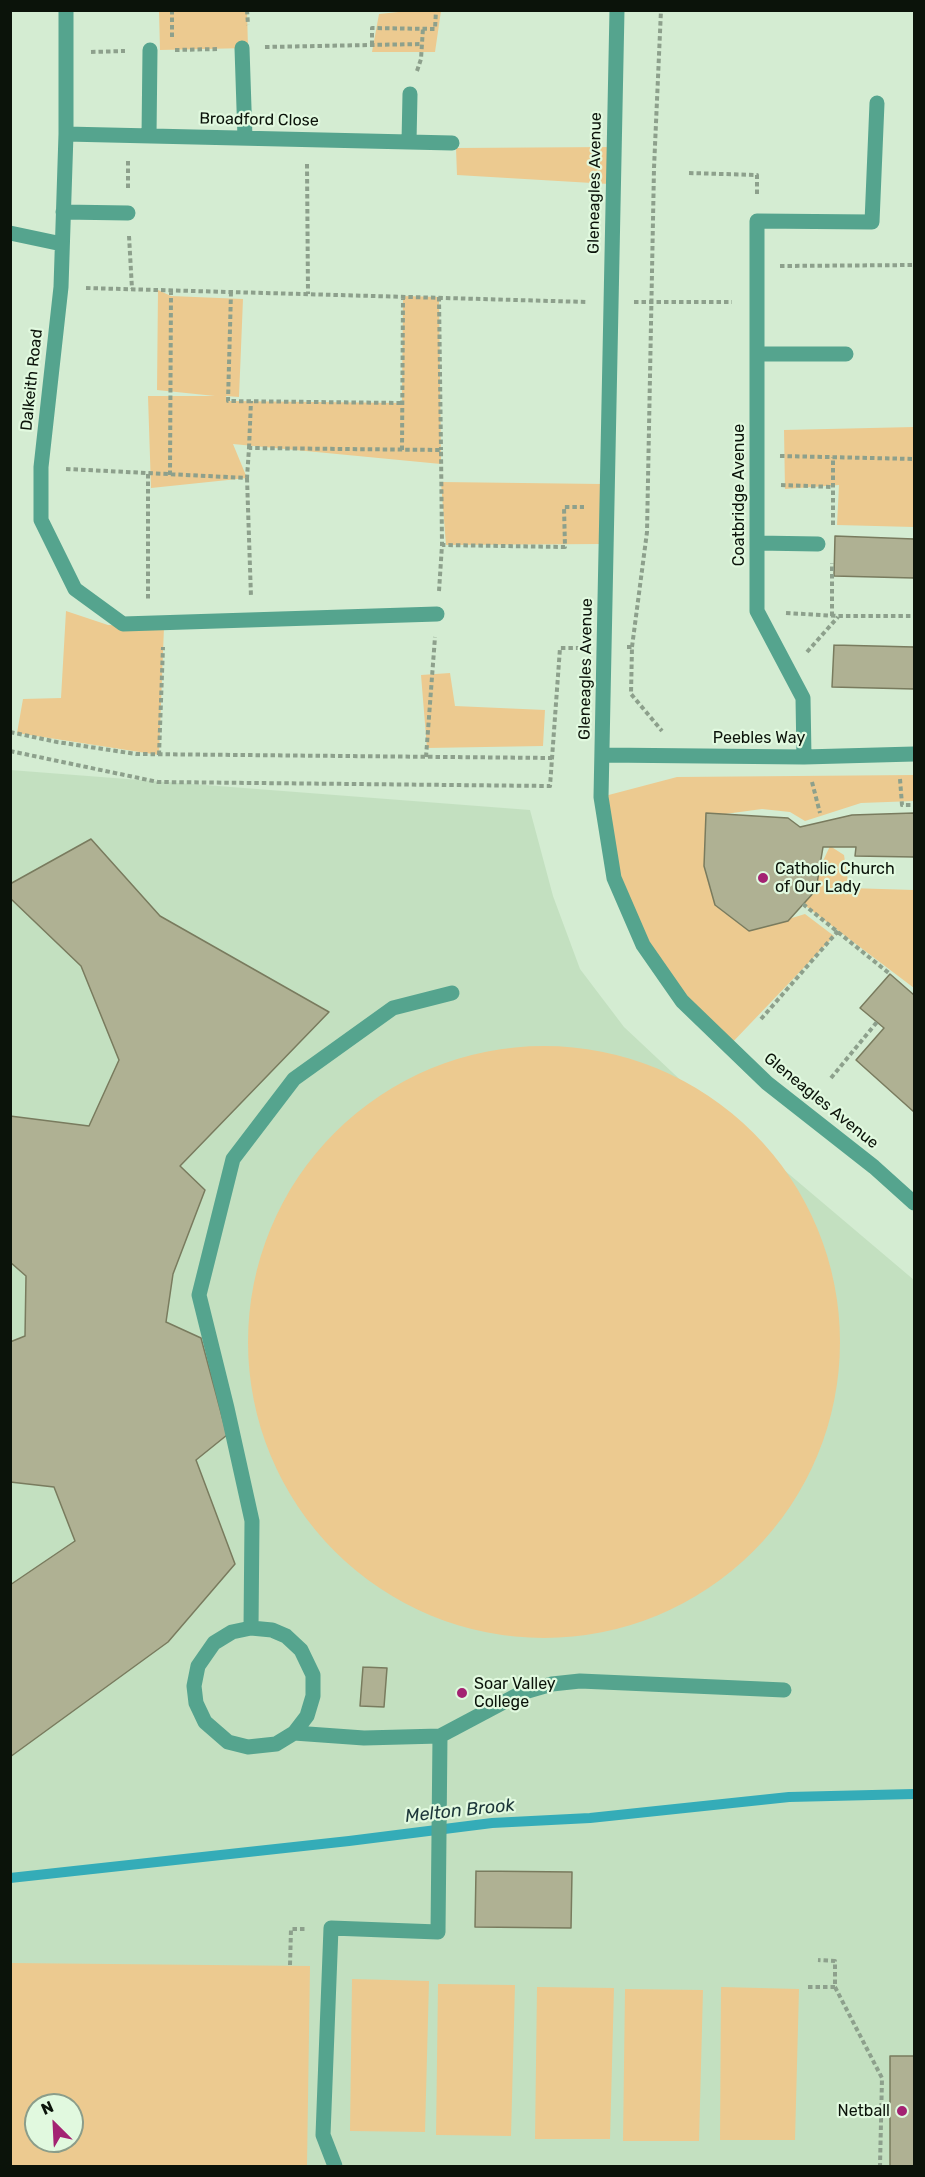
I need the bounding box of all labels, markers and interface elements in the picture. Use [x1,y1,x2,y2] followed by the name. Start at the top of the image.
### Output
[199,109,319,131] street label: Broadford Close
[584,112,606,254] street label: Gleneagles Avenue
[17,328,47,432] street label: Dalkeith Road
[729,424,749,566] street label: Coatbridge Avenue
[575,598,597,740] street label: Gleneagles Avenue
[713,728,805,748] street label: Peebles Way
[775,859,895,897] place label: Catholic Church of Our Lady
[756,871,770,885] marker: Catholic Church of Our Lady
[760,1049,882,1153] street label: Gleneagles Avenue
[474,1674,556,1712] place label: Soar Valley College
[455,1686,469,1700] marker: Soar Valley College
[404,1795,516,1827] water label: Melton Brook
[24,2093,84,2153] north arrow
[38,2097,56,2119] text: N
[838,2101,890,2121] place label: Netball
[895,2104,909,2118] marker: Netball

